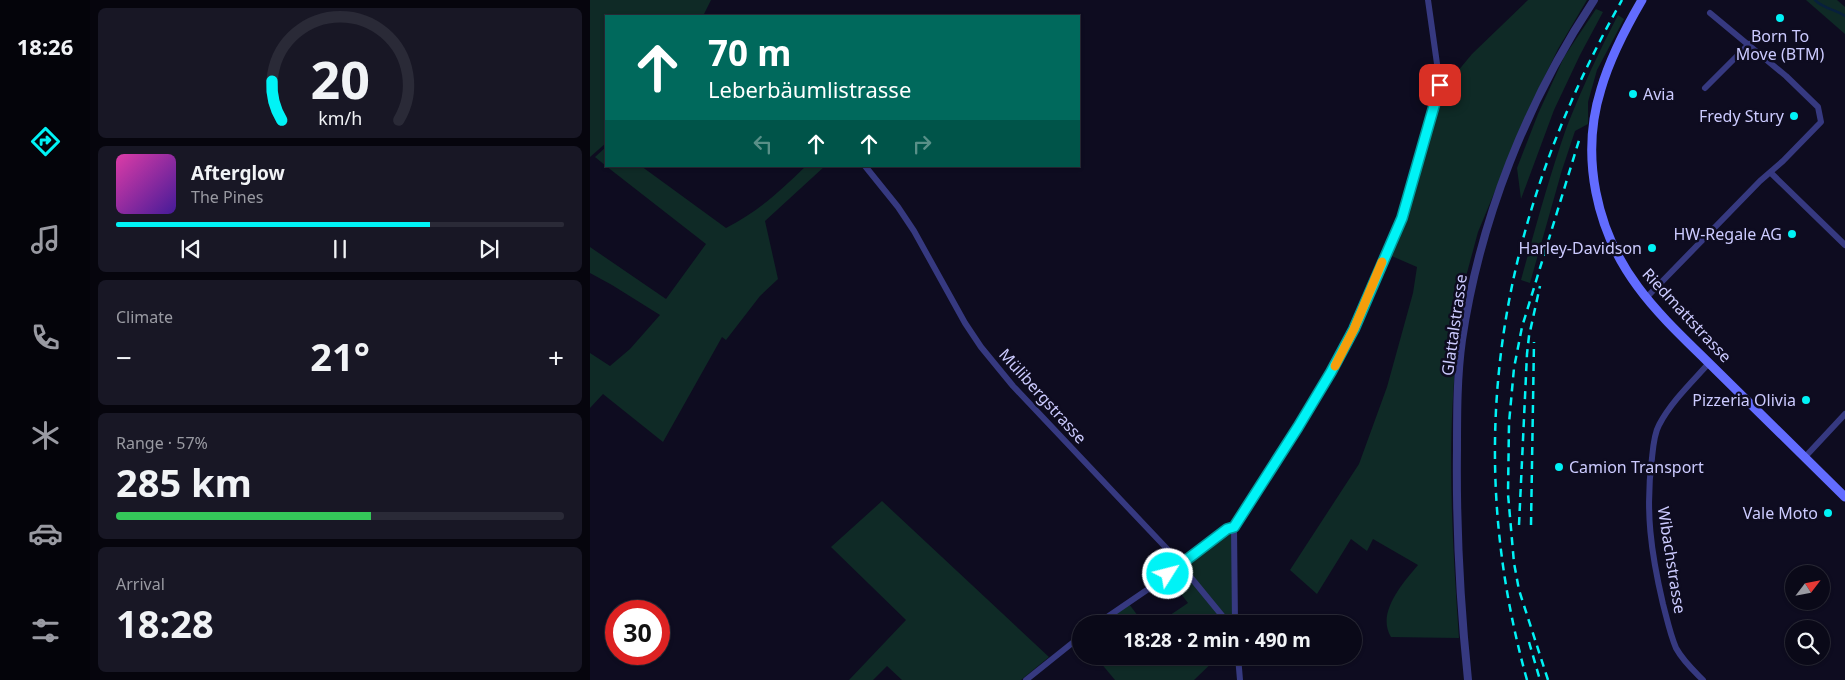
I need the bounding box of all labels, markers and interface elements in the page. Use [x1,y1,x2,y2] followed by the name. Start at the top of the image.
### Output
[1774,12,1786,24] marker: Born To Move (BTM)
[1736,25,1824,65] place label: Born To Move (BTM)
[708,29,791,76] text: 70 m
[17,31,73,61] text: 18:26
[625,35,690,100] icon: ahead
[310,43,370,114] text: 20
[1419,64,1461,106] pin
[1426,71,1454,99] icon: arrive
[708,74,911,104] text: Leberbäumlistrasse
[1643,83,1674,105] place label: Avia
[1627,88,1639,100] marker: Avia
[1699,105,1785,127] place label: Fredy Stury
[318,106,362,130] text: km/h
[1788,110,1800,122] marker: Fredy Stury
[28,124,63,159] icon: directions
[749,130,777,158] icon: left
[802,130,830,158] icon: ahead
[855,130,883,158] icon: ahead
[908,130,936,158] icon: right
[191,160,285,186] text: Afterglow
[191,186,263,208] text: The Pines
[28,222,63,257] icon: music
[1673,223,1782,245] place label: HW-Regale AG
[1786,228,1798,240] marker: HW-Regale AG
[177,235,205,263] icon: previous
[326,235,354,263] icon: pause
[475,235,503,263] icon: next
[1518,237,1642,259] place label: Harley-Davidson
[1646,242,1658,254] marker: Harley-Davidson
[1638,263,1736,367] street label: Riedmattstrasse
[1436,273,1472,377] street label: Glattalstrasse
[116,306,173,328] text: Climate
[28,320,63,355] icon: phone
[310,330,370,382] text: 21°
[116,338,132,376] text: −
[548,338,564,376] text: +
[994,344,1092,448] street label: Mülibergstrasse
[1692,389,1796,411] place label: Pizzeria Olivia
[1800,394,1812,406] marker: Pizzeria Olivia
[28,418,63,453] icon: climate
[116,432,208,454] text: Range · 57%
[116,456,252,508] text: 285 km
[1569,456,1704,478] place label: Camion Transport
[1553,461,1565,473] marker: Camion Transport
[1743,502,1818,524] place label: Vale Moto
[1653,505,1691,615] street label: Wibachstrasse
[1822,507,1834,519] marker: Vale Moto
[28,516,63,551] icon: car
[1141,547,1193,599] position arrow
[1785,565,1830,610] north arrow
[1785,565,1830,665] map controls
[116,573,165,595] text: Arrival
[116,597,214,649] text: 18:28
[605,600,670,665] speed limit sign: 30
[28,613,63,648] icon: filters
[1785,620,1830,665] button: search
[1123,627,1311,653] text: 18:28 · 2 min · 490 m

